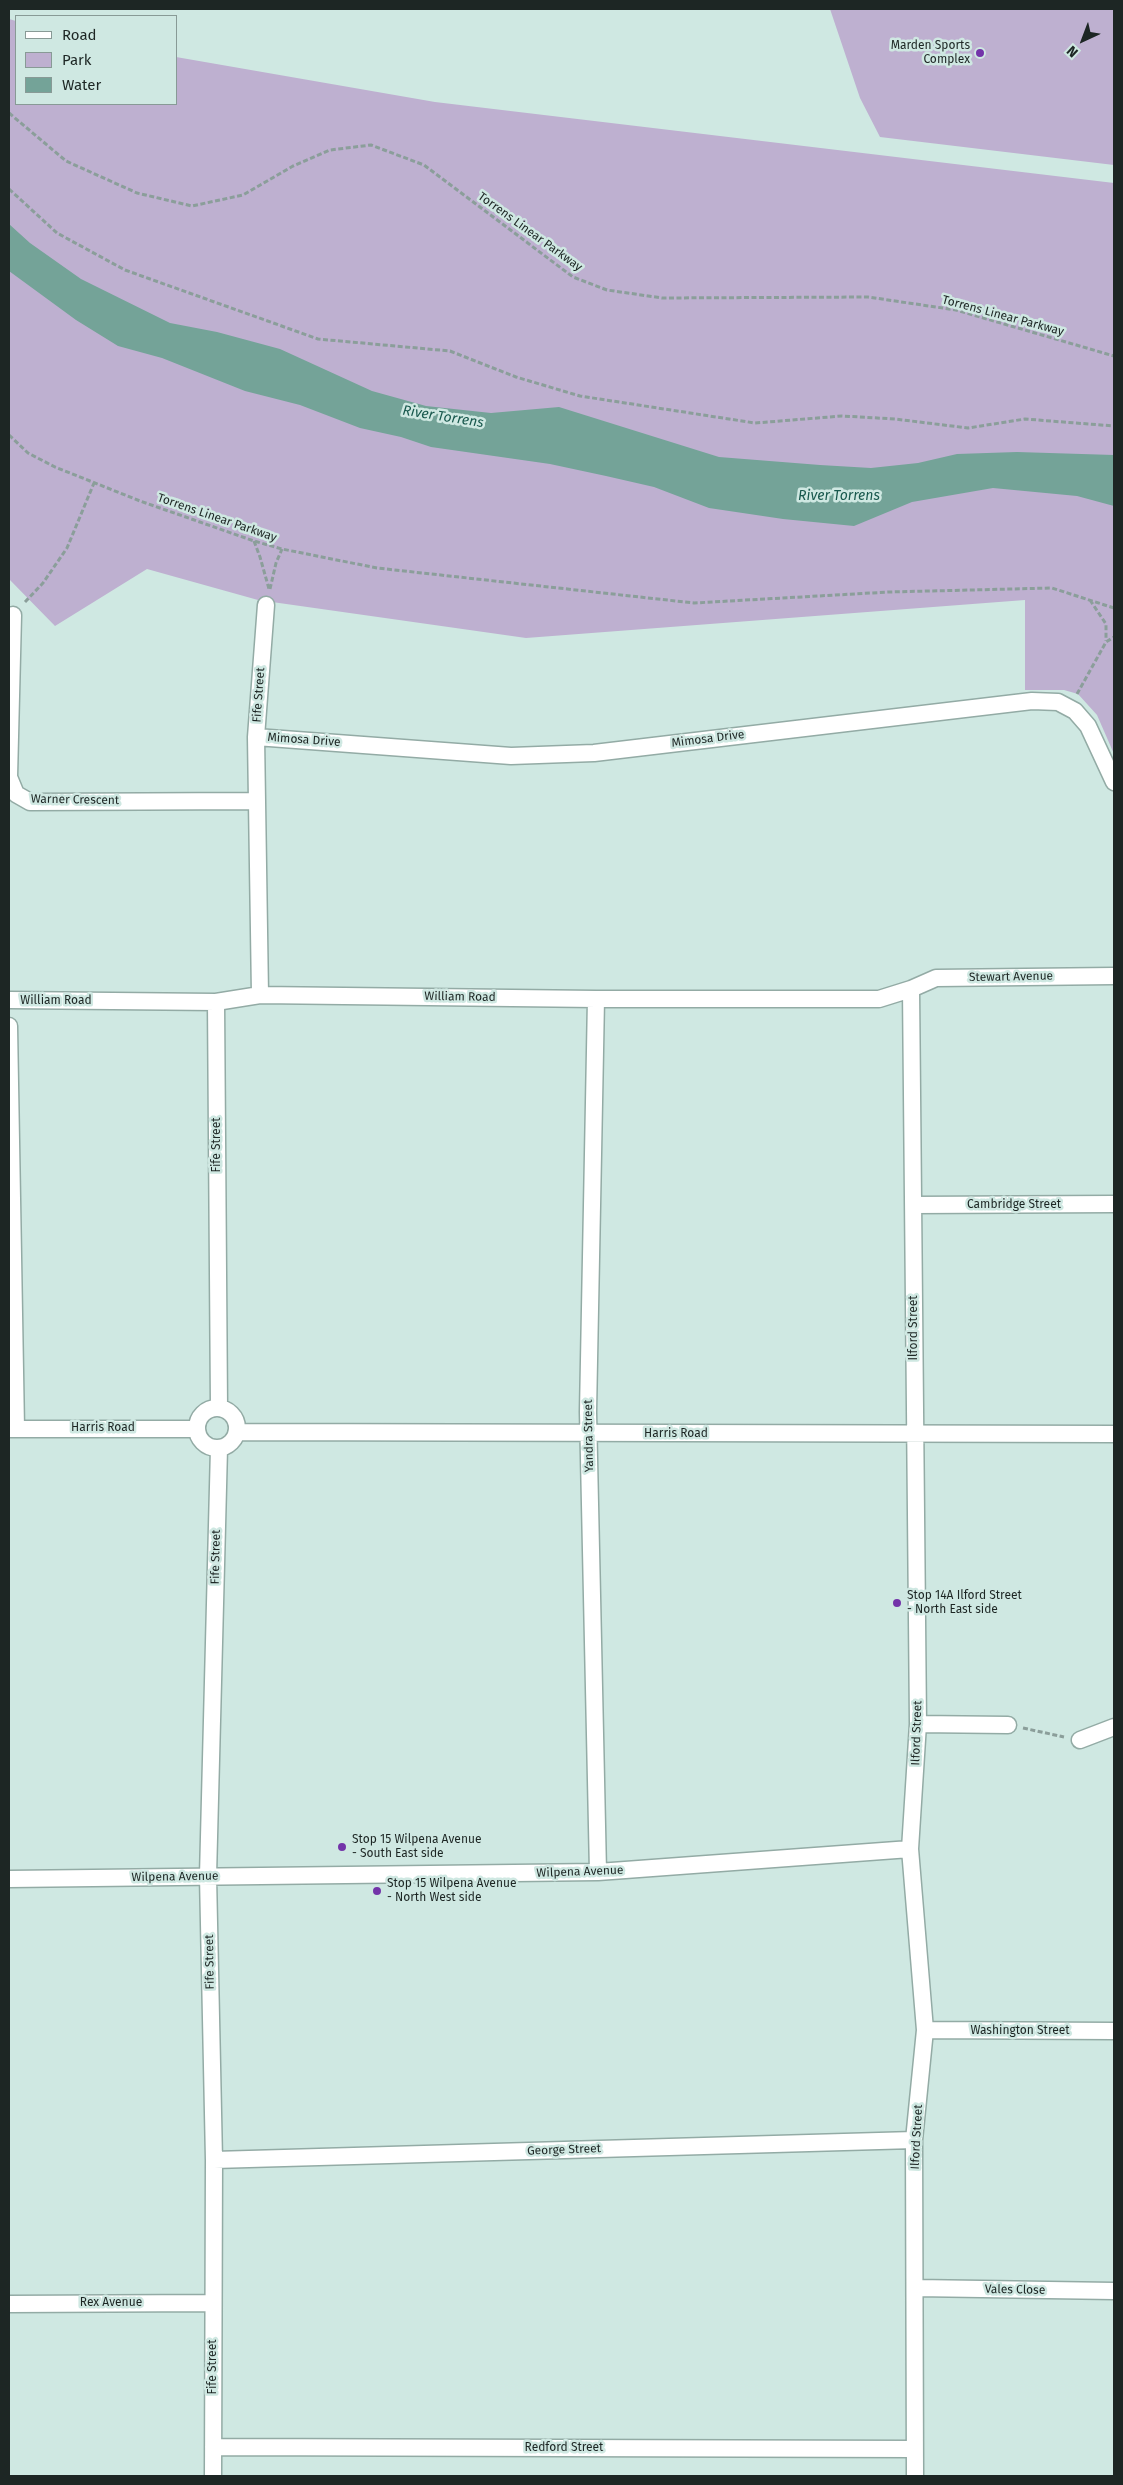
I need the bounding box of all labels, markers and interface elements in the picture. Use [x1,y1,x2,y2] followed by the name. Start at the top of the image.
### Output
[15,15,178,105] legend
[1058,15,1108,65] north arrow
[62,26,97,44] text: Road
[891,39,970,67] place label: Marden Sports Complex
[1063,42,1082,61] text: N
[974,47,986,59] marker: Marden Sports Complex
[62,51,92,69] text: Park
[62,76,101,94] text: Water
[475,189,585,275] street label: Torrens Linear Parkway
[941,293,1065,339] street label: Torrens Linear Parkway
[401,402,485,432] water label: River Torrens
[798,488,880,504] water label: River Torrens
[155,491,279,545] street label: Torrens Linear Parkway
[250,667,268,723] street label: Fife Street
[671,727,745,751] street label: Mimosa Drive
[267,730,341,750] street label: Mimosa Drive
[31,792,119,808] street label: Warner Crescent
[969,969,1053,985] street label: Stewart Avenue
[424,989,496,1005] street label: William Road
[20,994,92,1008] street label: William Road
[210,1117,224,1173] street label: Fife Street
[967,1198,1061,1212] street label: Cambridge Street
[907,1295,921,1361] street label: Ilford Street
[581,1399,597,1473] street label: Yandra Street
[71,1421,135,1435] street label: Harris Road
[644,1427,708,1441] street label: Harris Road
[208,1529,224,1585] street label: Fife Street
[907,1589,1022,1617] place label: Stop 14A Ilford Street - North East side
[891,1597,903,1609] marker: Stop 14A Ilford Street - North East side
[909,1700,925,1766] street label: Ilford Street
[352,1833,481,1861] place label: Stop 15 Wilpena Avenue - South East side
[336,1841,348,1853] marker: Stop 15 Wilpena Avenue - South East side
[536,1863,624,1881] street label: Wilpena Avenue
[131,1869,219,1885] street label: Wilpena Avenue
[387,1877,516,1905] place label: Stop 15 Wilpena Avenue - North West side
[371,1885,383,1897] marker: Stop 15 Wilpena Avenue - North West side
[202,1934,218,1990] street label: Fife Street
[970,2024,1070,2038] street label: Washington Street
[908,2104,926,2170] street label: Ilford Street
[527,2142,601,2158] street label: George Street
[985,2282,1045,2298] street label: Vales Close
[80,2296,142,2310] street label: Rex Avenue
[206,2339,220,2395] street label: Fife Street
[525,2441,603,2455] street label: Redford Street

